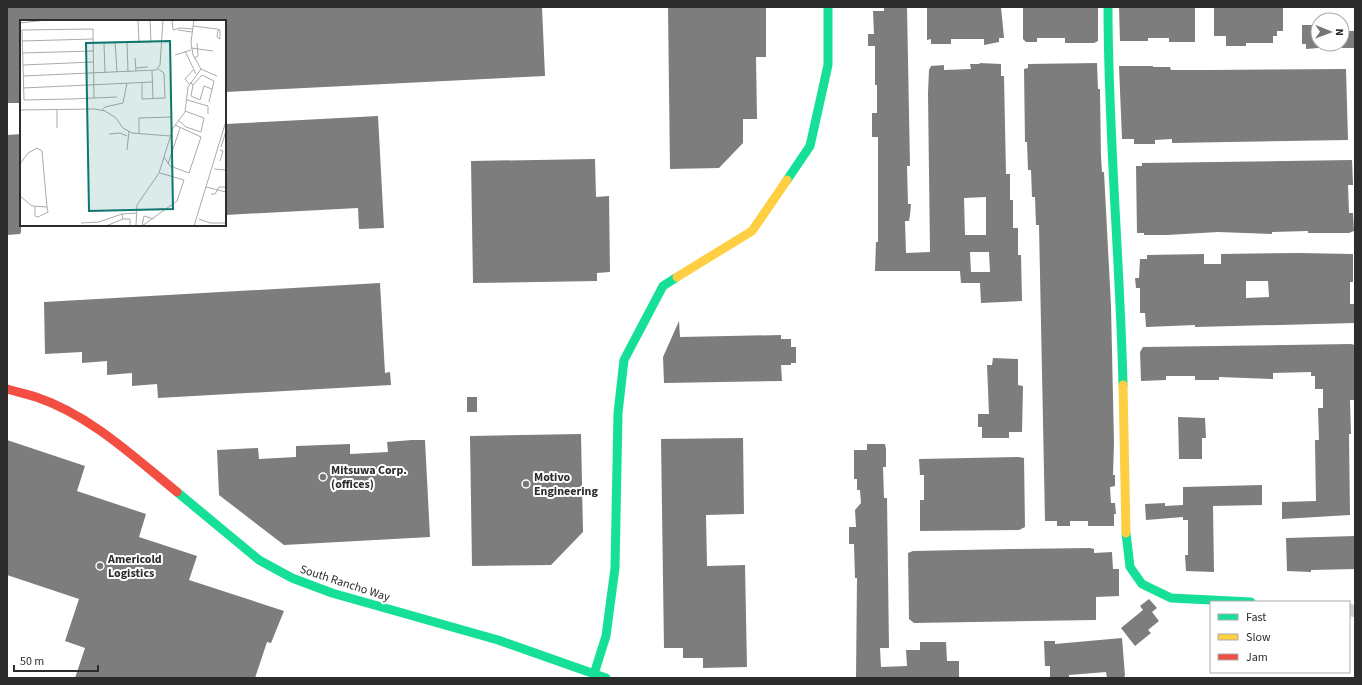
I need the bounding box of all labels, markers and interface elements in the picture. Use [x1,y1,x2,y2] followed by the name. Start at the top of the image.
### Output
[1310,12,1350,52] north arrow
[20,20,226,226] inset map
[1332,28,1347,36] text: N
[331,462,407,493] place label: Mitsuwa Corp. (offices)
[534,469,598,500] place label: Motivo Engineering
[318,472,328,482] marker: Mitsuwa Corp. (offices)
[521,479,531,489] marker: Motivo Engineering
[107,551,162,582] place label: Americold Logistics
[95,561,105,571] marker: Americold Logistics
[298,561,392,606] street label: South Rancho Way
[1210,601,1350,673] legend
[1246,609,1266,626] text: Fast
[1246,629,1271,646] text: Slow
[14,647,98,673] scale bar
[1246,649,1268,666] text: Jam
[20,653,44,670] text: 50 m

